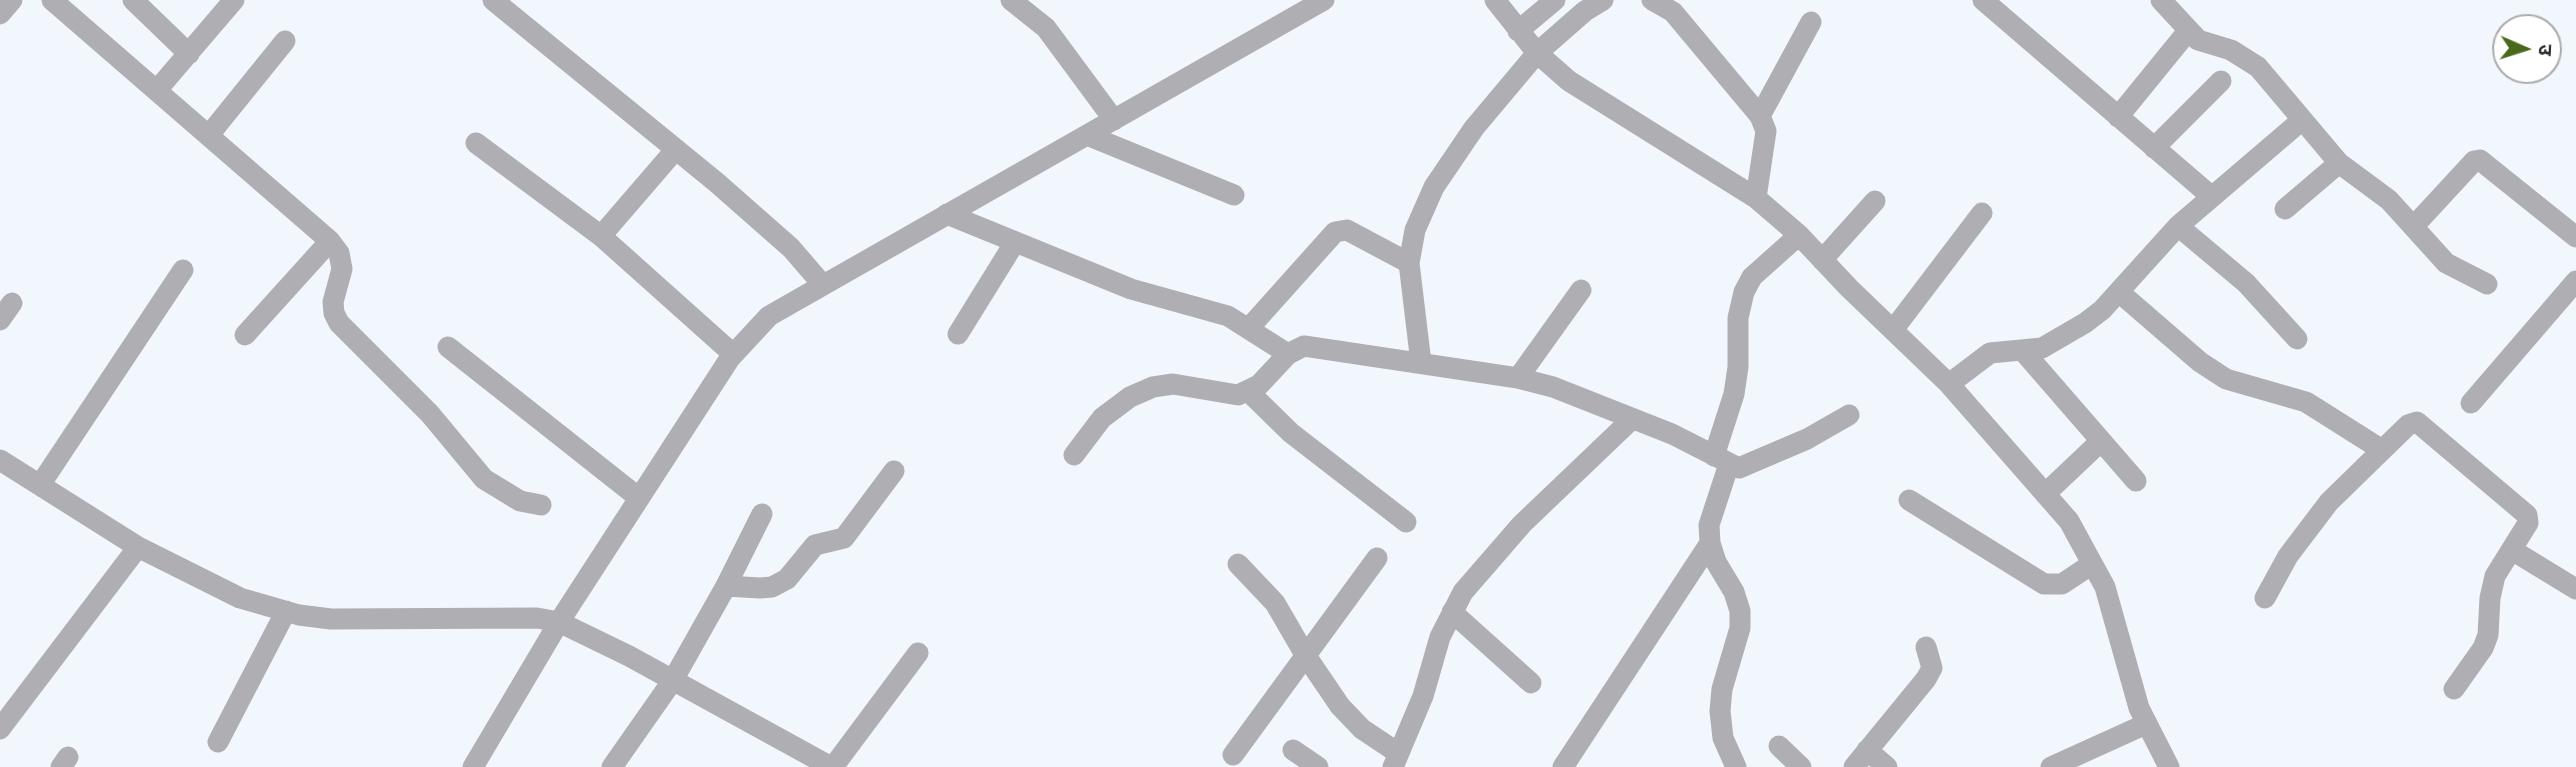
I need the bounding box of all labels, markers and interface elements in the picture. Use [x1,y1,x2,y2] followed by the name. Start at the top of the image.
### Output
[2492,14,2562,84] north arrow
[2535,44,2557,56] text: उ

